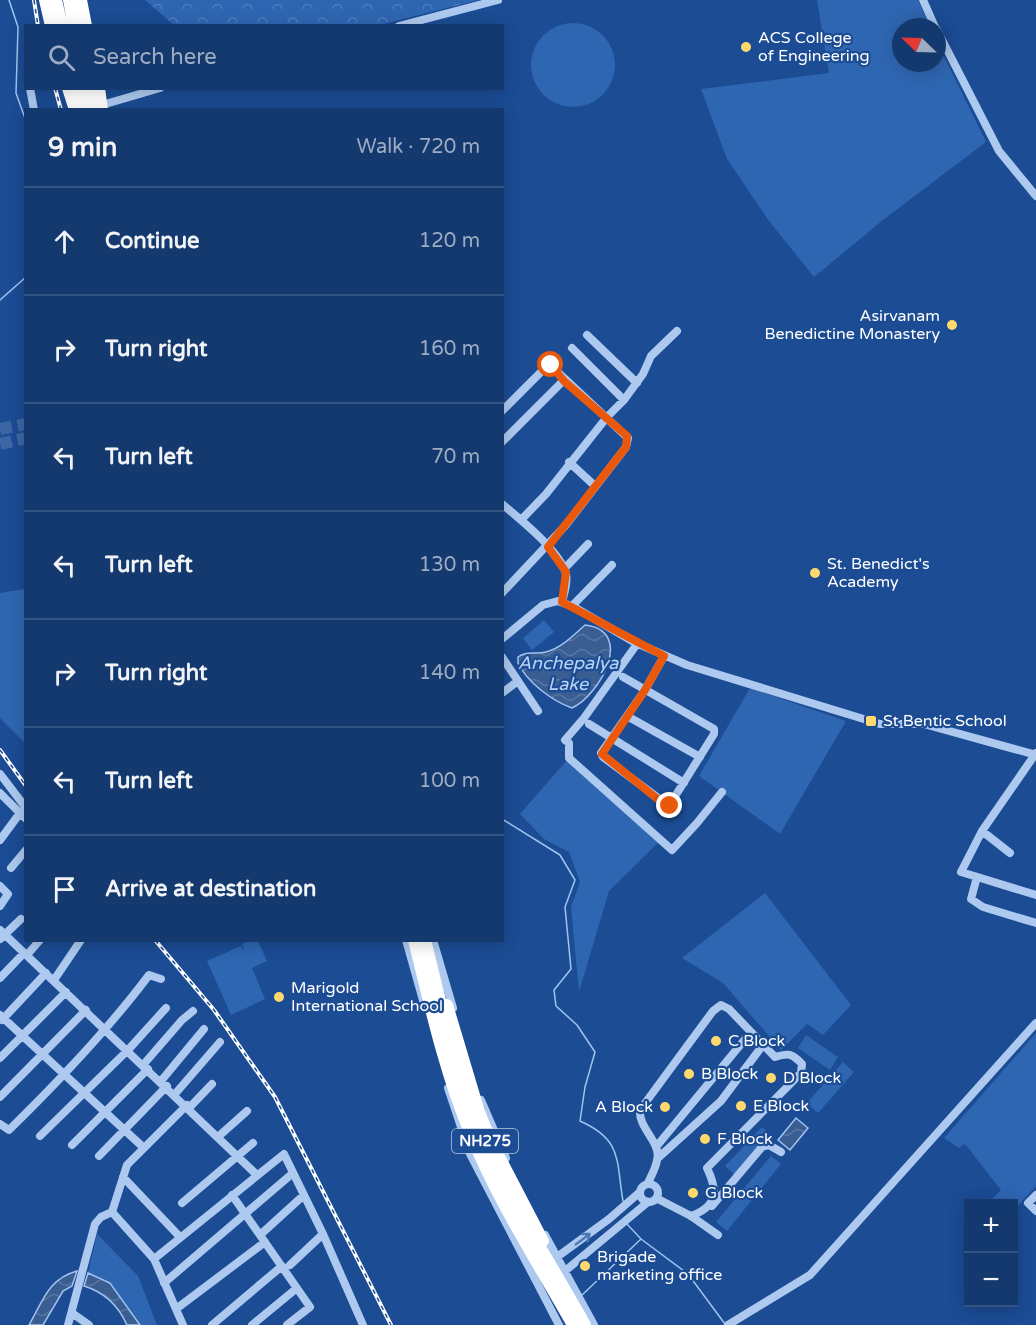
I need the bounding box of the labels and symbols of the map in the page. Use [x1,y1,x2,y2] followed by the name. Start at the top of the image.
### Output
[892,18,946,72] north arrow
[758,28,870,66] place label: ACS College of Engineering
[739,40,753,54] marker: ACS College of Engineering
[764,306,940,344] place label: Asirvanam Benedictine Monastery
[945,318,959,332] marker: Asirvanam Benedictine Monastery
[537,351,563,377] route start
[827,554,930,592] place label: St. Benedict's Academy
[808,566,822,580] marker: St. Benedict's Academy
[518,652,619,695] water label: Anchepalya Lake
[883,711,1007,731] place label: St Bentic School
[864,714,878,728] marker: St Bentic School
[656,792,682,818] route end
[291,978,443,1016] place label: Marigold International School
[272,990,286,1004] marker: Marigold International School
[728,1031,785,1051] place label: C Block
[709,1034,723,1048] marker: C Block
[701,1064,758,1084] place label: B Block
[682,1067,696,1081] marker: B Block
[783,1068,841,1088] place label: D Block
[764,1071,778,1085] marker: D Block
[753,1096,810,1116] place label: E Block
[595,1097,653,1117] place label: A Block
[734,1099,748,1113] marker: E Block
[658,1100,672,1114] marker: A Block
[452,1129,518,1153] road number: NH275
[717,1129,773,1149] place label: F Block
[698,1132,712,1146] marker: F Block
[705,1183,763,1203] place label: G Block
[686,1186,700,1200] marker: G Block
[575,1232,591,1245] one-way arrow
[597,1247,722,1285] place label: Brigade marketing office
[578,1259,592,1273] marker: Brigade marketing office

